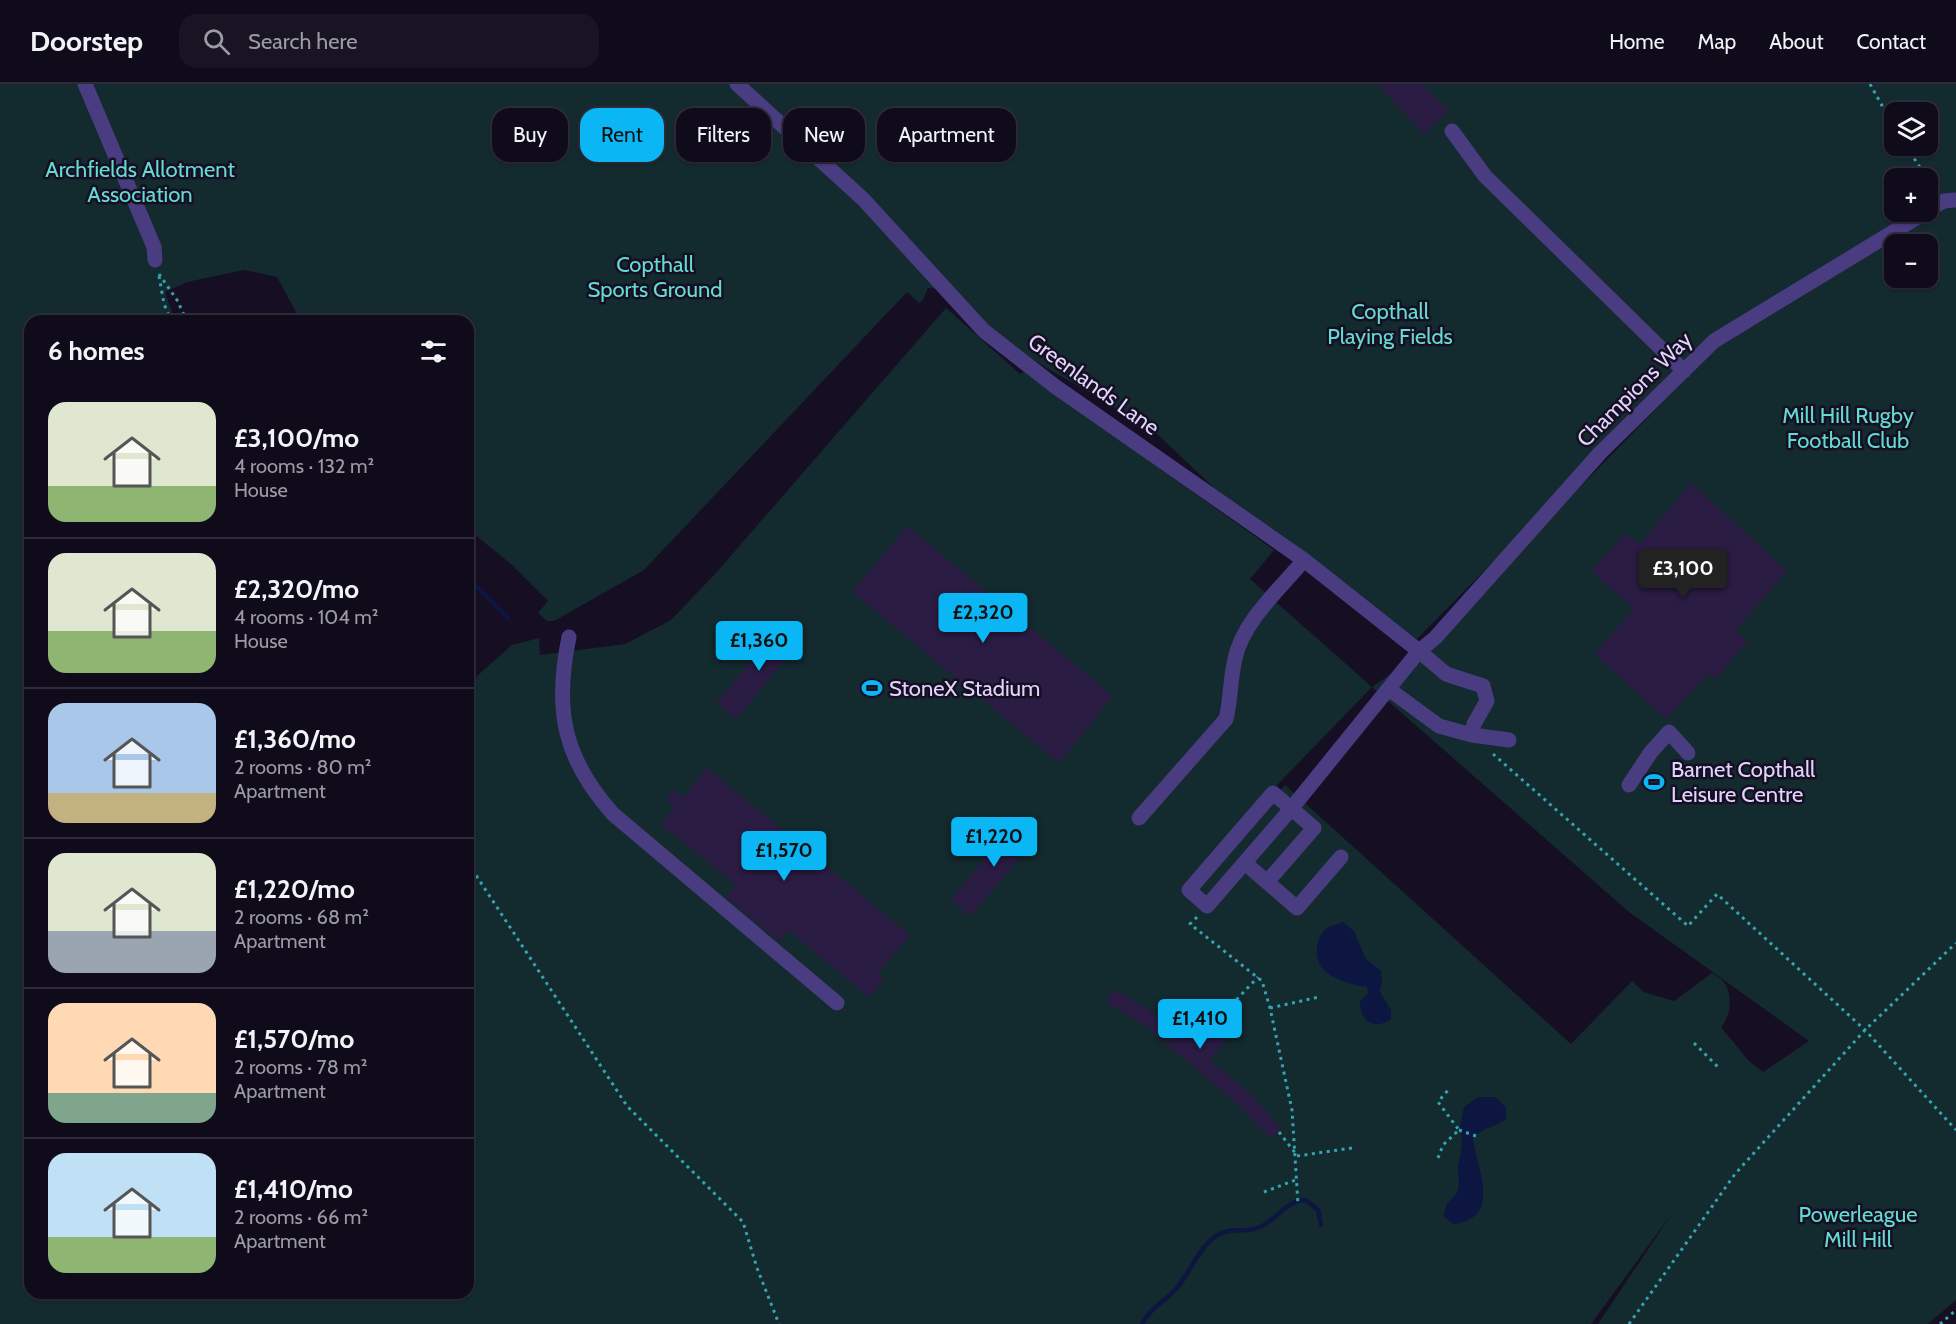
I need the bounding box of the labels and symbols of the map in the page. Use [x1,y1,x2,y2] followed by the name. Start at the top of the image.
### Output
[45,156,235,208] park label: Archfields Allotment Association
[588,251,722,303] park label: Copthall Sports Ground
[1327,298,1453,350] park label: Copthall Playing Fields
[1571,326,1698,453] street label: Champions Way
[1023,328,1165,441] street label: Greenlands Lane
[1782,402,1914,454] park label: Mill Hill Rugby Football Club
[1634,549,1732,600] pin: £3,100
[934,593,1032,644] pin: £2,320
[710,621,808,672] pin: £1,360
[889,675,1040,702] place label: StoneX Stadium
[860,676,884,700] sports icon: StoneX Stadium
[1671,756,1816,808] place label: Barnet Copthall Leisure Centre
[1642,770,1666,794] sports icon: Barnet Copthall Leisure Centre
[945,817,1043,868] pin: £1,220
[735,831,833,882] pin: £1,570
[1151,999,1249,1050] pin: £1,410
[1799,1201,1918,1253] park label: Powerleague Mill Hill

